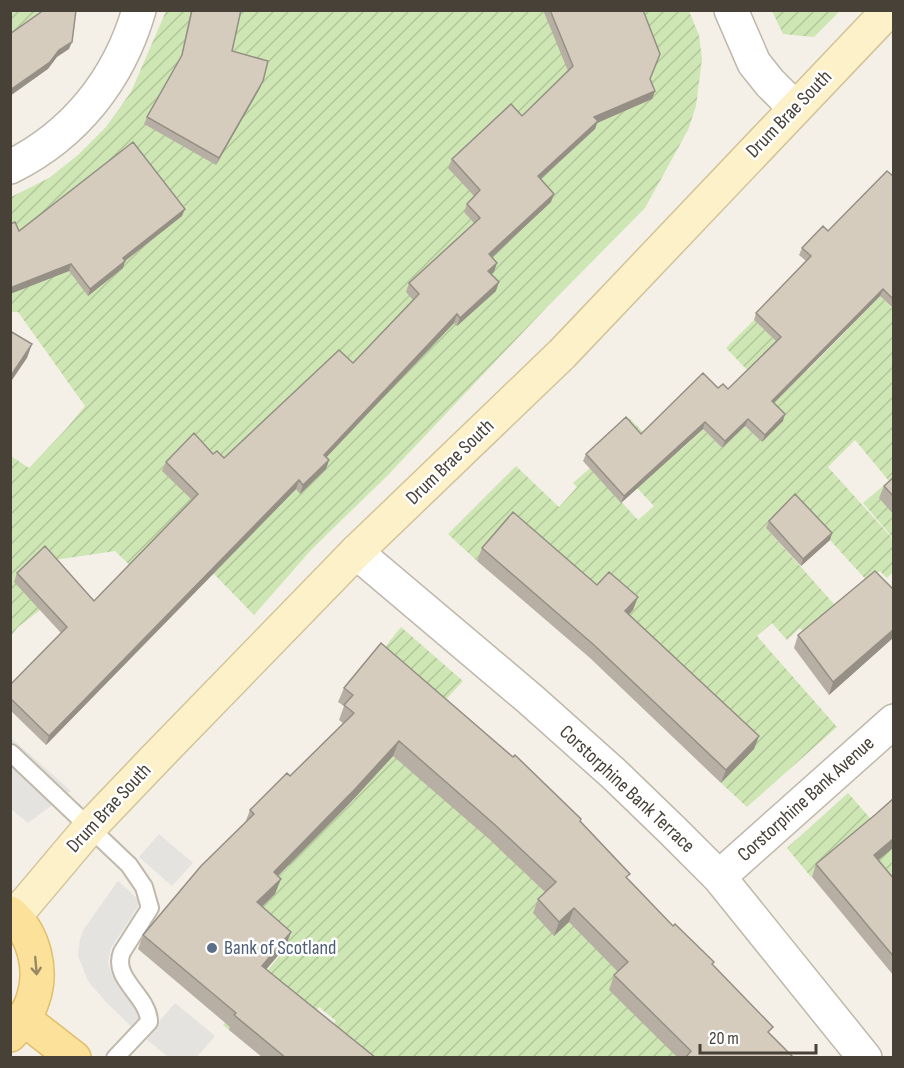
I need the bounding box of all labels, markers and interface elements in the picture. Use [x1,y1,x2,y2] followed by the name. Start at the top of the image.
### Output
[741,65,837,163] street label: Drum Brae South
[401,414,499,510] street label: Drum Brae South
[554,720,700,858] street label: Corstorphine Bank Terrace
[733,731,879,867] street label: Corstorphine Bank Avenue
[62,758,156,858] street label: Drum Brae South
[224,936,336,960] place label: Bank of Scotland
[205,941,219,955] marker: Bank of Scotland
[31,956,42,976] one-way arrow
[700,1017,816,1055] scale bar
[709,1028,739,1049] text: 20 m

